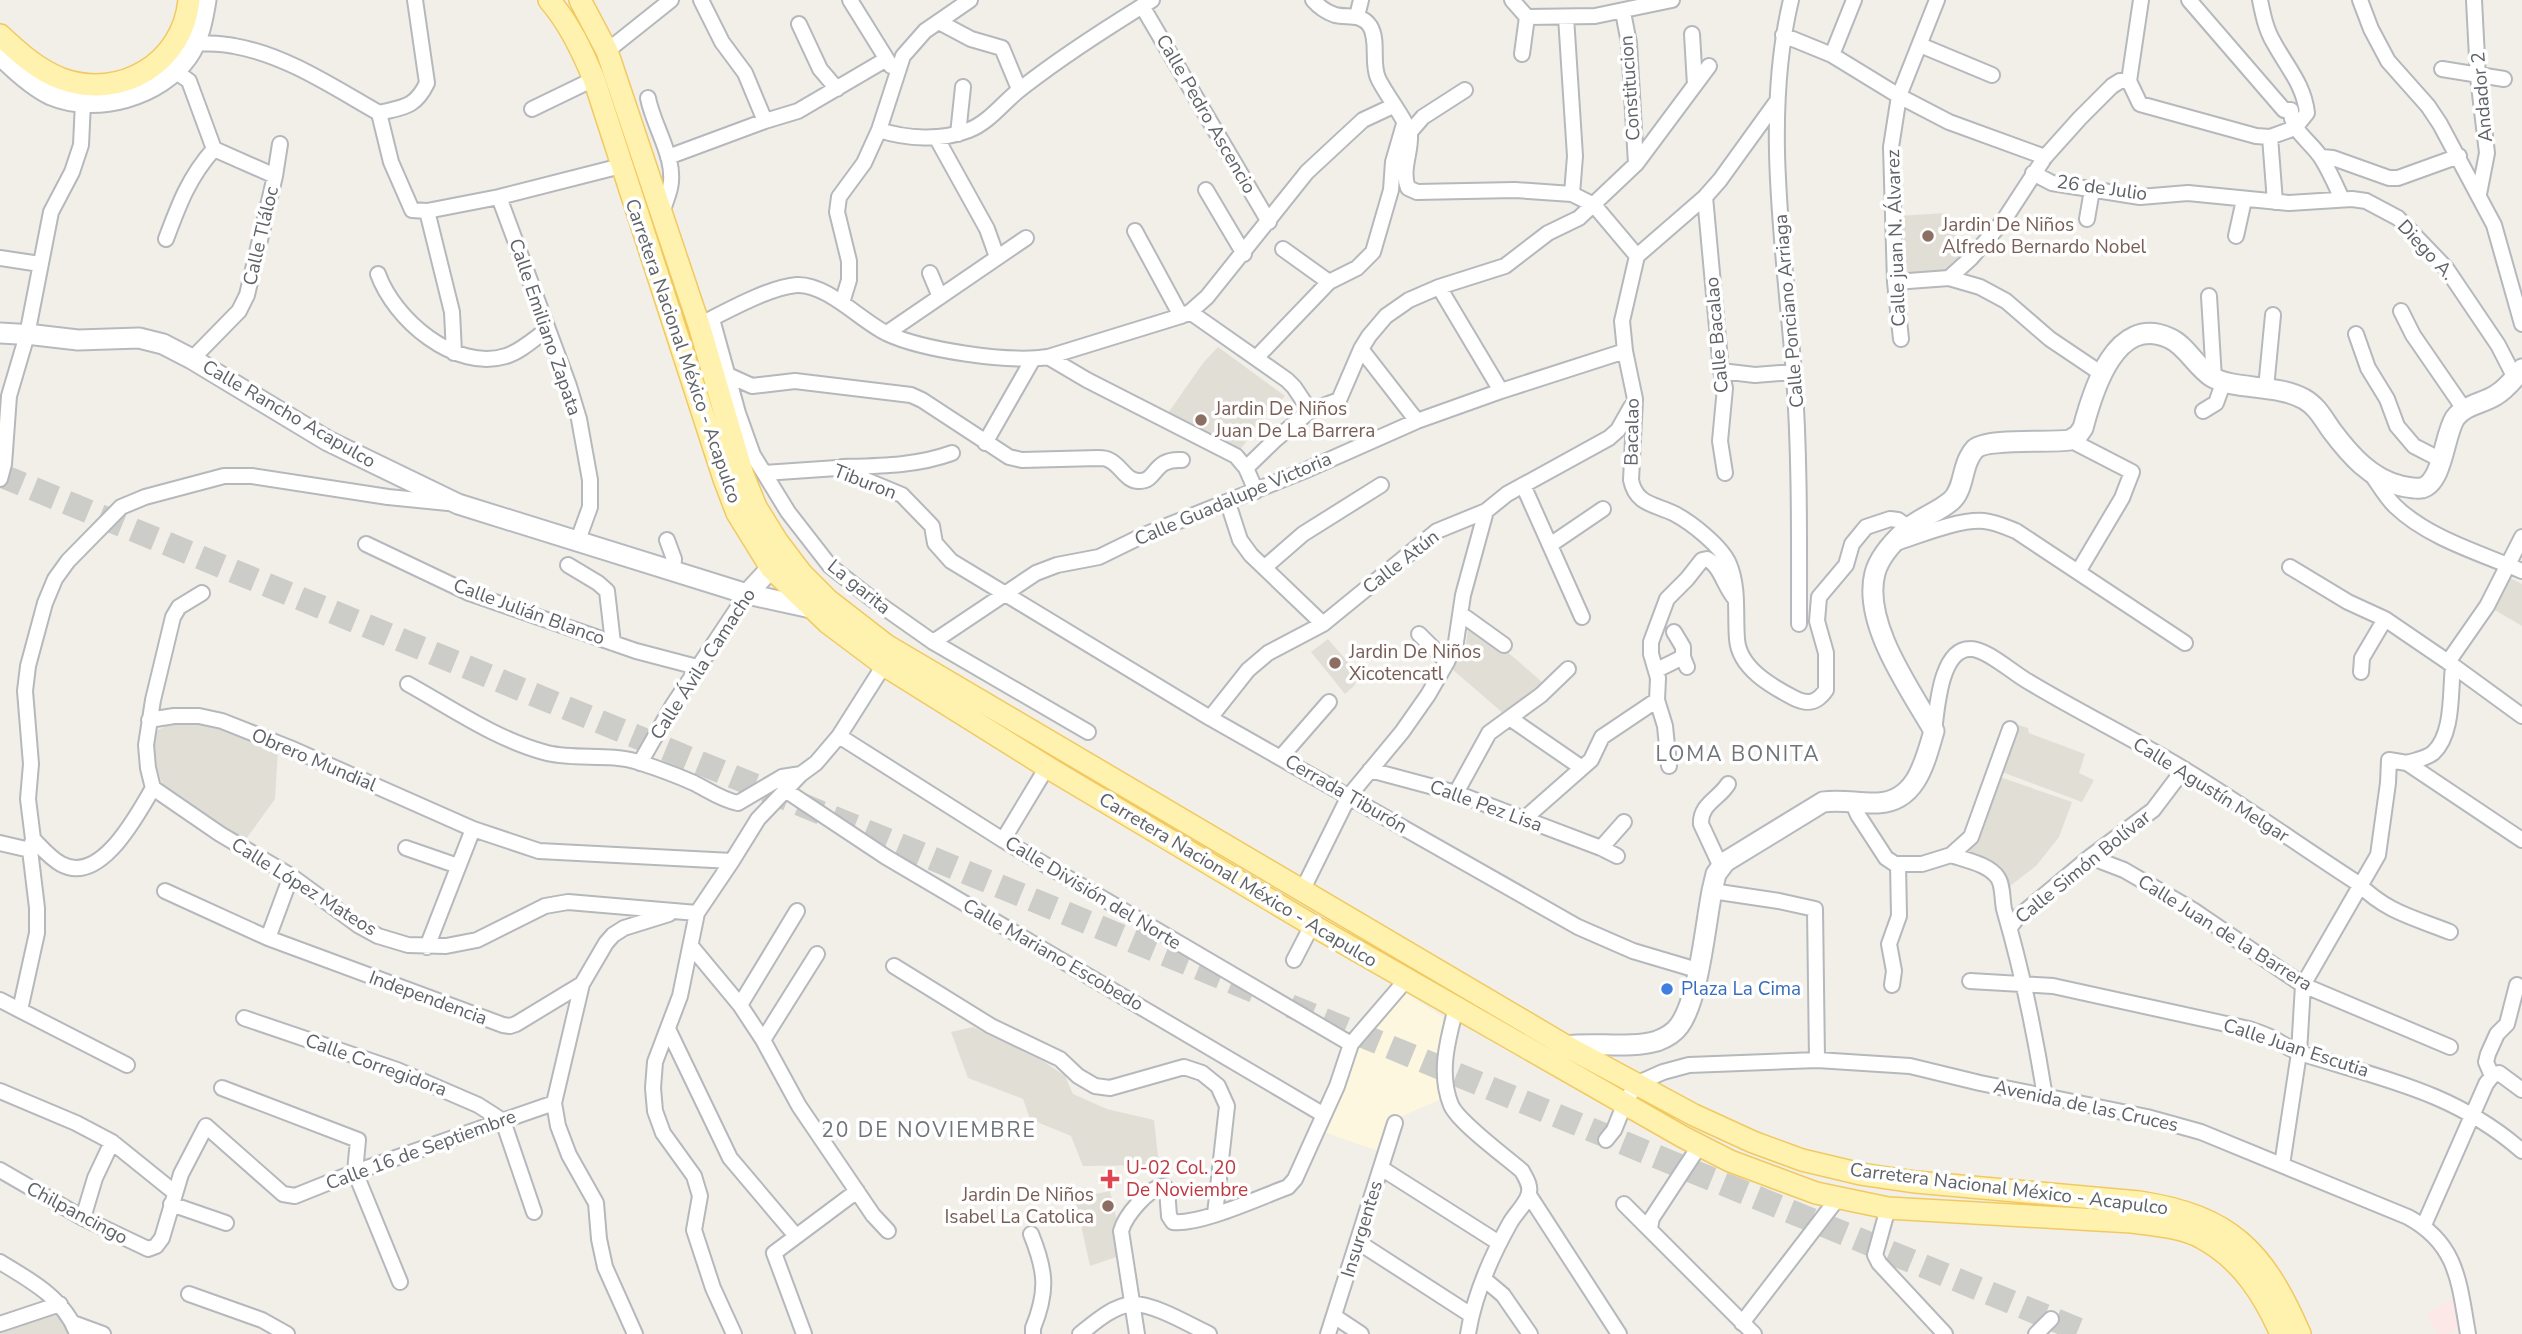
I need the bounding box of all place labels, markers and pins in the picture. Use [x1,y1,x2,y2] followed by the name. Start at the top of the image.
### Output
[1941,212,2147,260] place label: Jardin De Niños Alfredo Bernardo Nobel
[1920,228,1936,244] marker: Jardin De Niños Alfredo Bernardo Nobel
[1214,396,1375,444] place label: Jardin De Niños Juan De La Barrera
[1193,412,1209,428] marker: Jardin De Niños Juan De La Barrera
[1348,639,1481,687] place label: Jardin De Niños Xicotencatl
[1327,655,1343,671] marker: Jardin De Niños Xicotencatl
[1681,976,1801,1002] place label: Plaza La Cima
[1659,981,1675,997] marker: Plaza La Cima
[1126,1155,1248,1203] place label: U-02 Col. 20 De Noviembre
[1100,1169,1120,1189] marker: U-02 Col. 20 De Noviembre
[944,1182,1094,1230] place label: Jardin De Niños Isabel La Catolica
[1100,1198,1116,1214] marker: Jardin De Niños Isabel La Catolica

